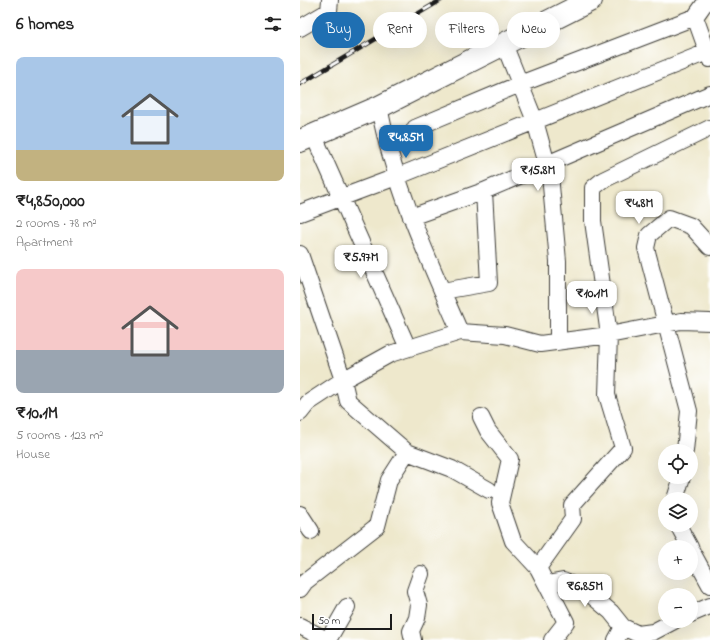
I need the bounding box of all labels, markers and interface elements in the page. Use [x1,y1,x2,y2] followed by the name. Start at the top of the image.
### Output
[16,12,74,37] text: 6 homes
[312,12,365,48] chip: Buy
[373,12,427,48] chip: Rent
[435,12,499,48] chip: Filters
[507,12,560,48] chip: New
[262,13,284,35] icon: filters
[114,83,186,155] icon: home
[373,125,439,159] pin: ₹4.85M
[388,128,424,147] text: ₹4.85M
[505,158,571,192] pin: ₹15.8M
[521,161,555,180] text: ₹15.8M
[16,189,85,214] text: ₹4,850,000
[611,191,667,225] pin: ₹4.8M
[625,194,653,213] text: ₹4.8M
[16,214,97,233] text: 2 rooms · 78 m²
[16,233,73,252] text: Apartment
[328,245,394,279] pin: ₹5.97M
[343,248,379,267] text: ₹5.97M
[559,281,625,315] pin: ₹10.1M
[576,284,608,303] text: ₹10.1M
[114,295,186,367] icon: home
[16,401,58,426] text: ₹10.1M
[16,426,103,445] text: 5 rooms · 123 m²
[658,444,698,628] map controls
[658,444,698,484] button: locate
[16,445,50,464] text: House
[658,492,698,532] button: layers
[658,540,698,580] button: +
[552,574,618,608] pin: ₹6.85M
[567,577,603,596] text: ₹6.85M
[658,588,698,628] button: −
[312,612,392,631] scale bar
[318,613,340,629] text: 50 m

